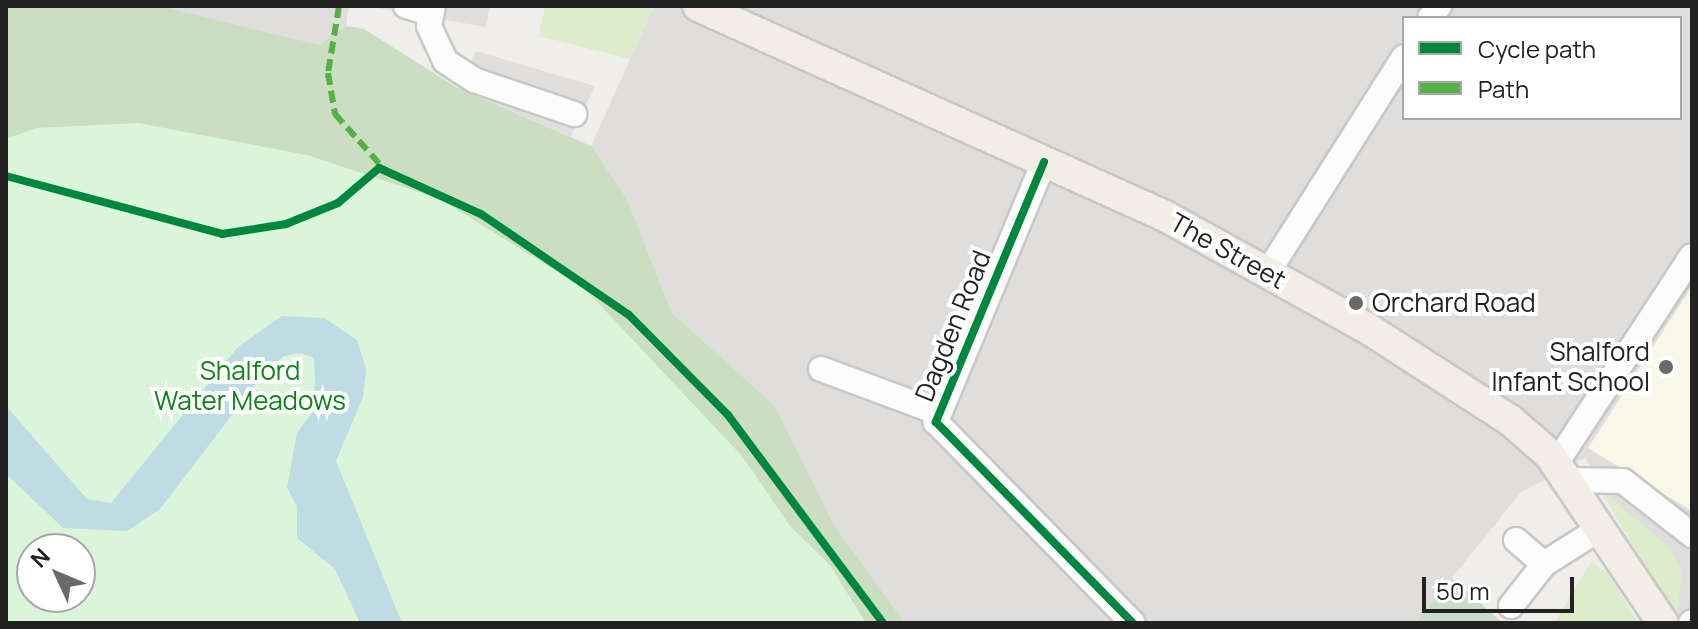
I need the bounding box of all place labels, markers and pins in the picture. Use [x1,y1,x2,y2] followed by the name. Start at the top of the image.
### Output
[1372,287,1536,319] place label: Orchard Road
[1347,294,1365,312] marker: Orchard Road
[1491,336,1650,398] place label: Shalford Infant School
[1657,358,1675,376] marker: Shalford Infant School

